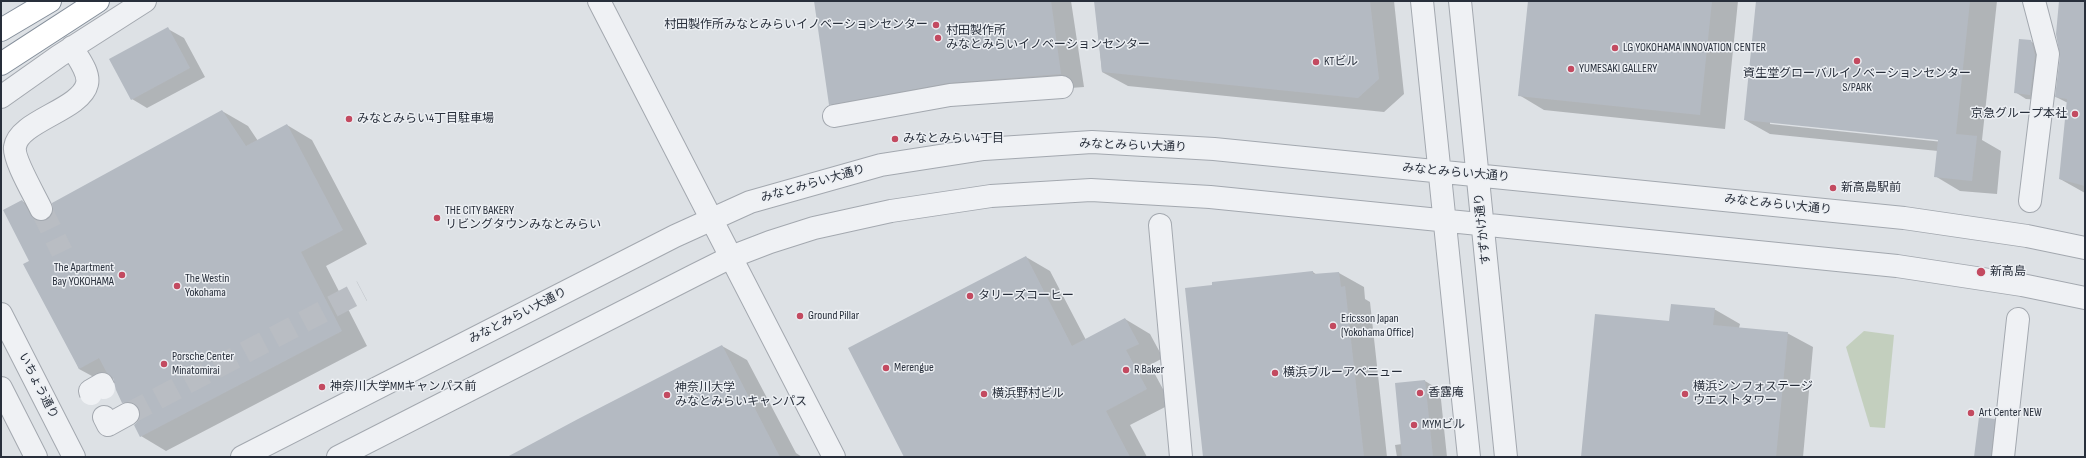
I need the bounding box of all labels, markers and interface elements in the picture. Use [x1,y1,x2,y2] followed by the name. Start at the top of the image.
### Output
[664,18,928,32] place label: 村田製作所みなとみらいイノベーションセンター
[931,20,941,30] marker: 村田製作所みなとみらいイノベーションセンター
[946,24,1150,52] place label: 村田製作所 みなとみらいイノベーションセンター
[933,33,943,43] marker: 村田製作所 みなとみらいイノベーションセンター
[1623,41,1766,55] place label: LG YOKOHAMA INNOVATION CENTER
[1610,43,1620,53] marker: LG YOKOHAMA INNOVATION CENTER
[1324,55,1358,69] place label: KTビル
[1852,56,1862,66] marker: 資生堂グローバルイノベーションセンター S/PARK
[1311,57,1321,67] marker: KTビル
[1579,62,1657,76] place label: YUMESAKI GALLERY
[1566,64,1576,74] marker: YUMESAKI GALLERY
[1743,67,1971,95] place label: 資生堂グローバルイノベーションセンター S/PARK
[1971,107,2067,121] place label: 京急グループ本社
[2070,109,2080,119] marker: 京急グループ本社
[357,112,494,126] place label: みなとみらい4丁目駐車場
[344,114,354,124] marker: みなとみらい4丁目駐車場
[903,132,1004,146] place label: みなとみらい4丁目
[890,134,900,144] marker: みなとみらい4丁目
[1079,137,1187,155] street label: みなとみらい大通り
[1402,161,1510,185] street label: みなとみらい大通り
[759,162,867,206] street label: みなとみらい大通り
[1841,181,1901,195] place label: 新高島駅前
[1828,183,1838,193] marker: 新高島駅前
[1472,192,1494,266] street label: すずかけ通り
[1724,192,1832,218] street label: みなとみらい大通り
[445,204,601,232] place label: THE CITY BAKERY リビングタウンみなとみらい
[432,213,442,223] marker: THE CITY BAKERY リビングタウンみなとみらい
[52,261,114,289] place label: The Apartment Bay YOKOHAMA
[1990,265,2026,279] place label: 新高島
[1975,266,1987,278] marker: 新高島
[117,270,127,280] marker: The Apartment Bay YOKOHAMA
[185,272,229,300] place label: The Westin Yokohama
[172,281,182,291] marker: The Westin Yokohama
[467,285,569,347] street label: みなとみらい大通り
[978,289,1074,303] place label: タリーズコーヒー
[965,291,975,301] marker: タリーズコーヒー
[808,309,859,323] place label: Ground Pillar
[795,311,805,321] marker: Ground Pillar
[1341,312,1414,340] place label: Ericsson Japan (Yokohama Office)
[1328,321,1338,331] marker: Ericsson Japan (Yokohama Office)
[172,350,234,378] place label: Porsche Center Minatomirai
[15,351,61,421] street label: いちょう通り
[159,359,169,369] marker: Porsche Center Minatomirai
[894,361,934,375] place label: Merengue
[881,363,891,373] marker: Merengue
[1134,363,1164,377] place label: R Baker
[1121,365,1131,375] marker: R Baker
[1283,366,1403,380] place label: 横浜ブルーアベニュー
[1270,368,1280,378] marker: 横浜ブルーアベニュー
[330,380,476,394] place label: 神奈川大学MMキャンパス前
[1693,380,1813,408] place label: 横浜シンフォステージ ウエストタワー
[675,381,807,409] place label: 神奈川大学 みなとみらいキャンパス
[317,382,327,392] marker: 神奈川大学MMキャンパス前
[1428,386,1464,400] place label: 香露庵
[992,387,1064,401] place label: 横浜野村ビル
[1415,388,1425,398] marker: 香露庵
[979,389,989,399] marker: 横浜野村ビル
[1680,389,1690,399] marker: 横浜シンフォステージ ウエストタワー
[662,390,672,400] marker: 神奈川大学 みなとみらいキャンパス
[1979,406,2042,420] place label: Art Center NEW
[1966,408,1976,418] marker: Art Center NEW
[1422,418,1465,432] place label: MYMビル
[1409,420,1419,430] marker: MYMビル

